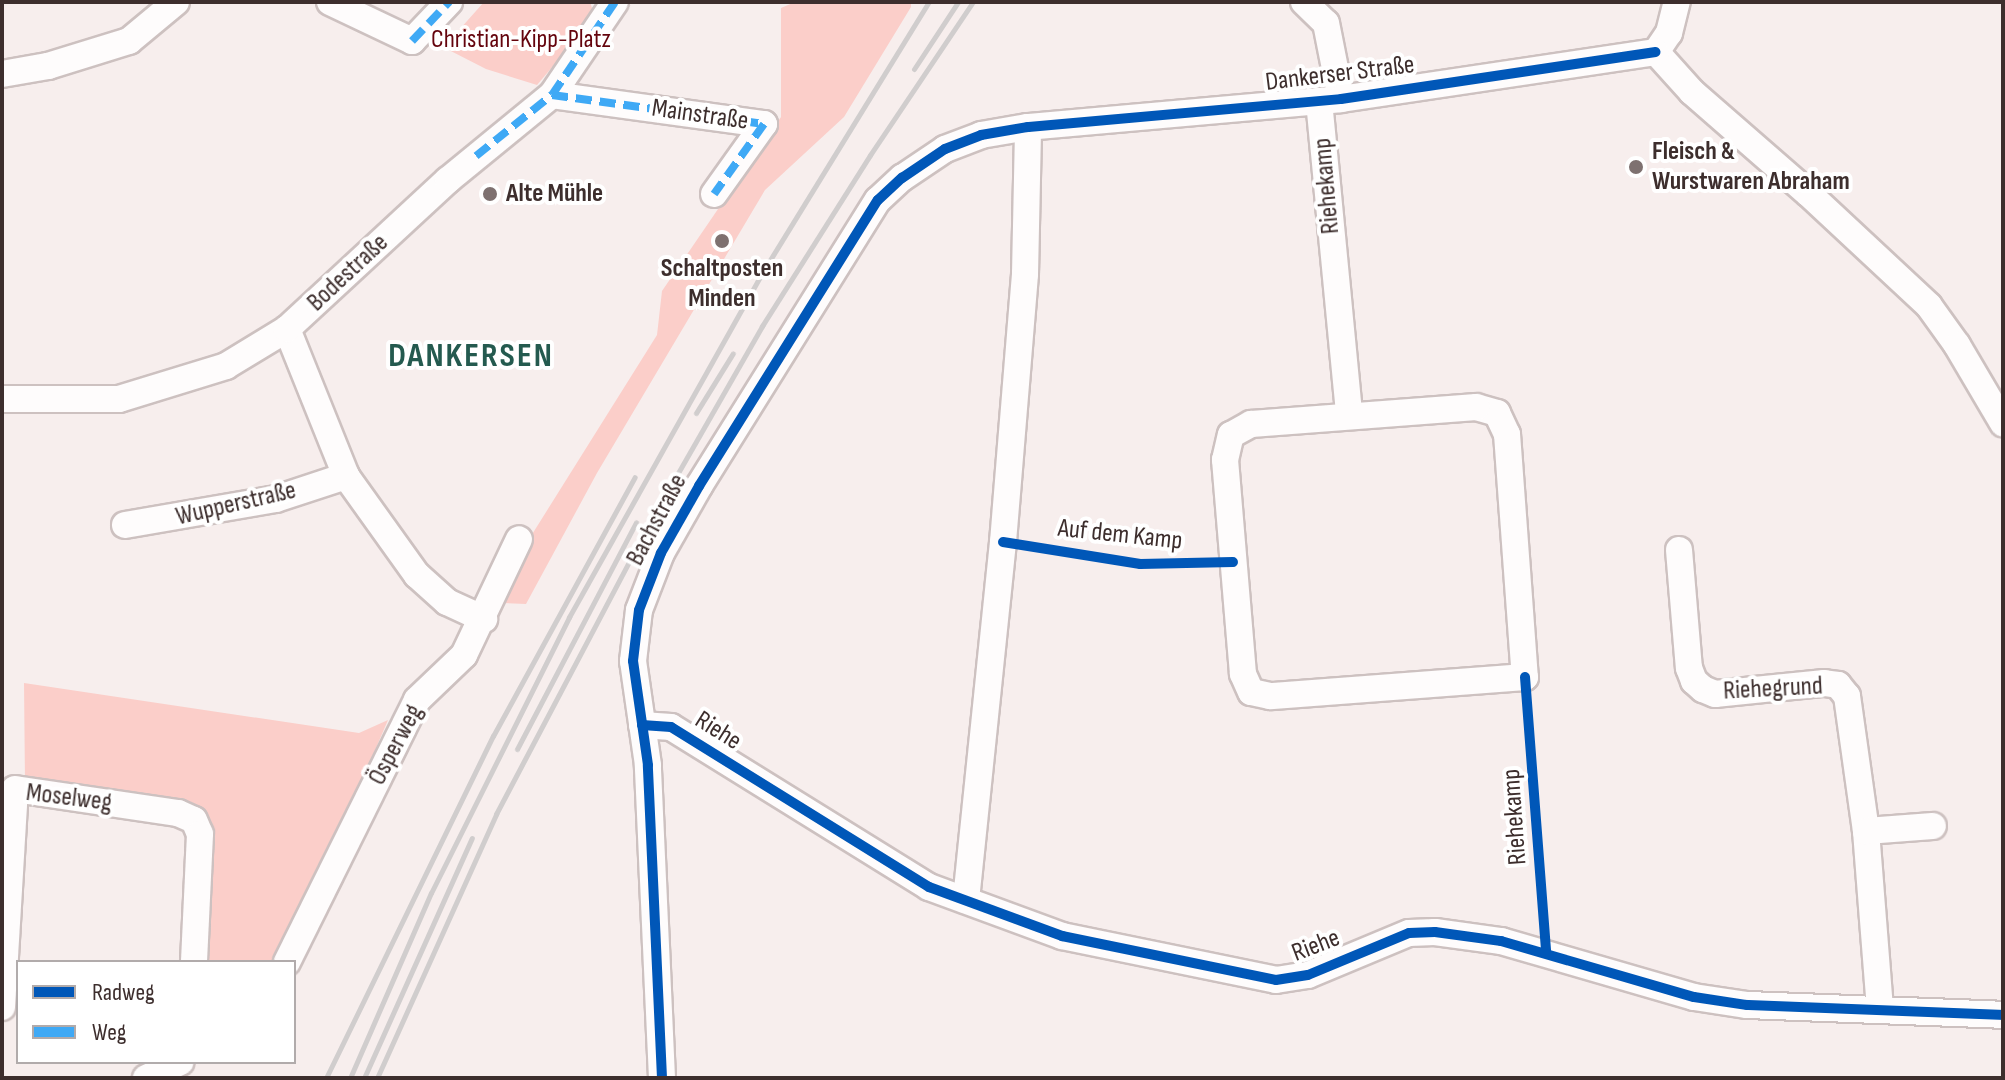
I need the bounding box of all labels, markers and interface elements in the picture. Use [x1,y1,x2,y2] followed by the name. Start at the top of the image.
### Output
[431,24,611,56] park label: Christian-Kipp-Platz
[1264,49,1416,99] street label: Dankerser Straße
[650,93,750,137] street label: Mainstraße
[1652,136,1850,198] place label: Fleisch & Wurstwaren Abraham
[1307,137,1347,235] street label: Riehekamp
[1627,158,1645,176] marker: Fleisch & Wurstwaren Abraham
[506,178,603,210] place label: Alte Mühle
[481,185,499,203] marker: Alte Mühle
[301,228,395,318] street label: Bodestraße
[713,232,731,250] marker: Schaltposten Minden
[661,253,783,314] place label: Schaltposten Minden
[388,336,554,376] district label: DANKERSEN
[620,469,694,571] street label: Bachstraße
[173,475,299,533] street label: Wupperstraße
[1056,513,1184,557] street label: Auf dem Kamp
[1722,671,1824,707] street label: Riehegrund
[362,699,430,791] street label: Ösperweg
[689,705,747,757] street label: Riehe
[1496,768,1534,866] street label: Riehekamp
[24,777,114,819] street label: Moselweg
[1288,923,1344,969] street label: Riehe
[16,960,296,1064] legend
[92,978,155,1007] text: Radweg
[92,1018,126,1047] text: Weg

